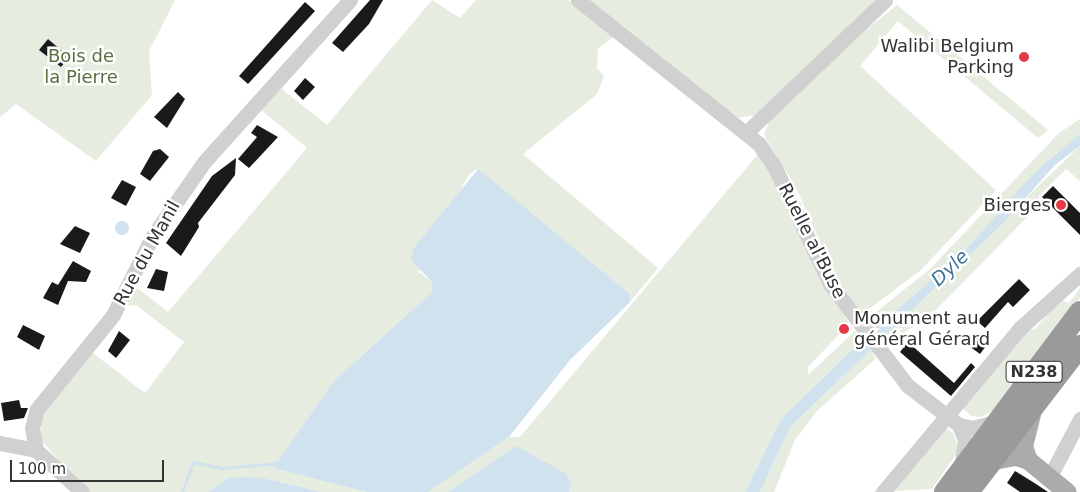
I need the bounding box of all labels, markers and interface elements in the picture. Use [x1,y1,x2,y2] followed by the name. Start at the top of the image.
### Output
[880,36,1014,78] place label: Walibi Belgium Parking
[44,46,118,88] park label: Bois de la Pierre
[1018,51,1030,63] marker: Walibi Belgium Parking
[774,180,850,302] street label: Ruelle al'Buse
[984,194,1051,216] place label: Bierges
[109,197,185,309] street label: Rue du Manil
[1055,199,1067,211] marker: Bierges
[927,245,973,291] water label: Dyle
[854,308,990,350] place label: Monument au général Gérard
[838,323,850,335] marker: Monument au général Gérard
[1005,358,1063,386] road number: N238
[12,450,166,482] scale bar
[18,460,66,478] text: 100 m

